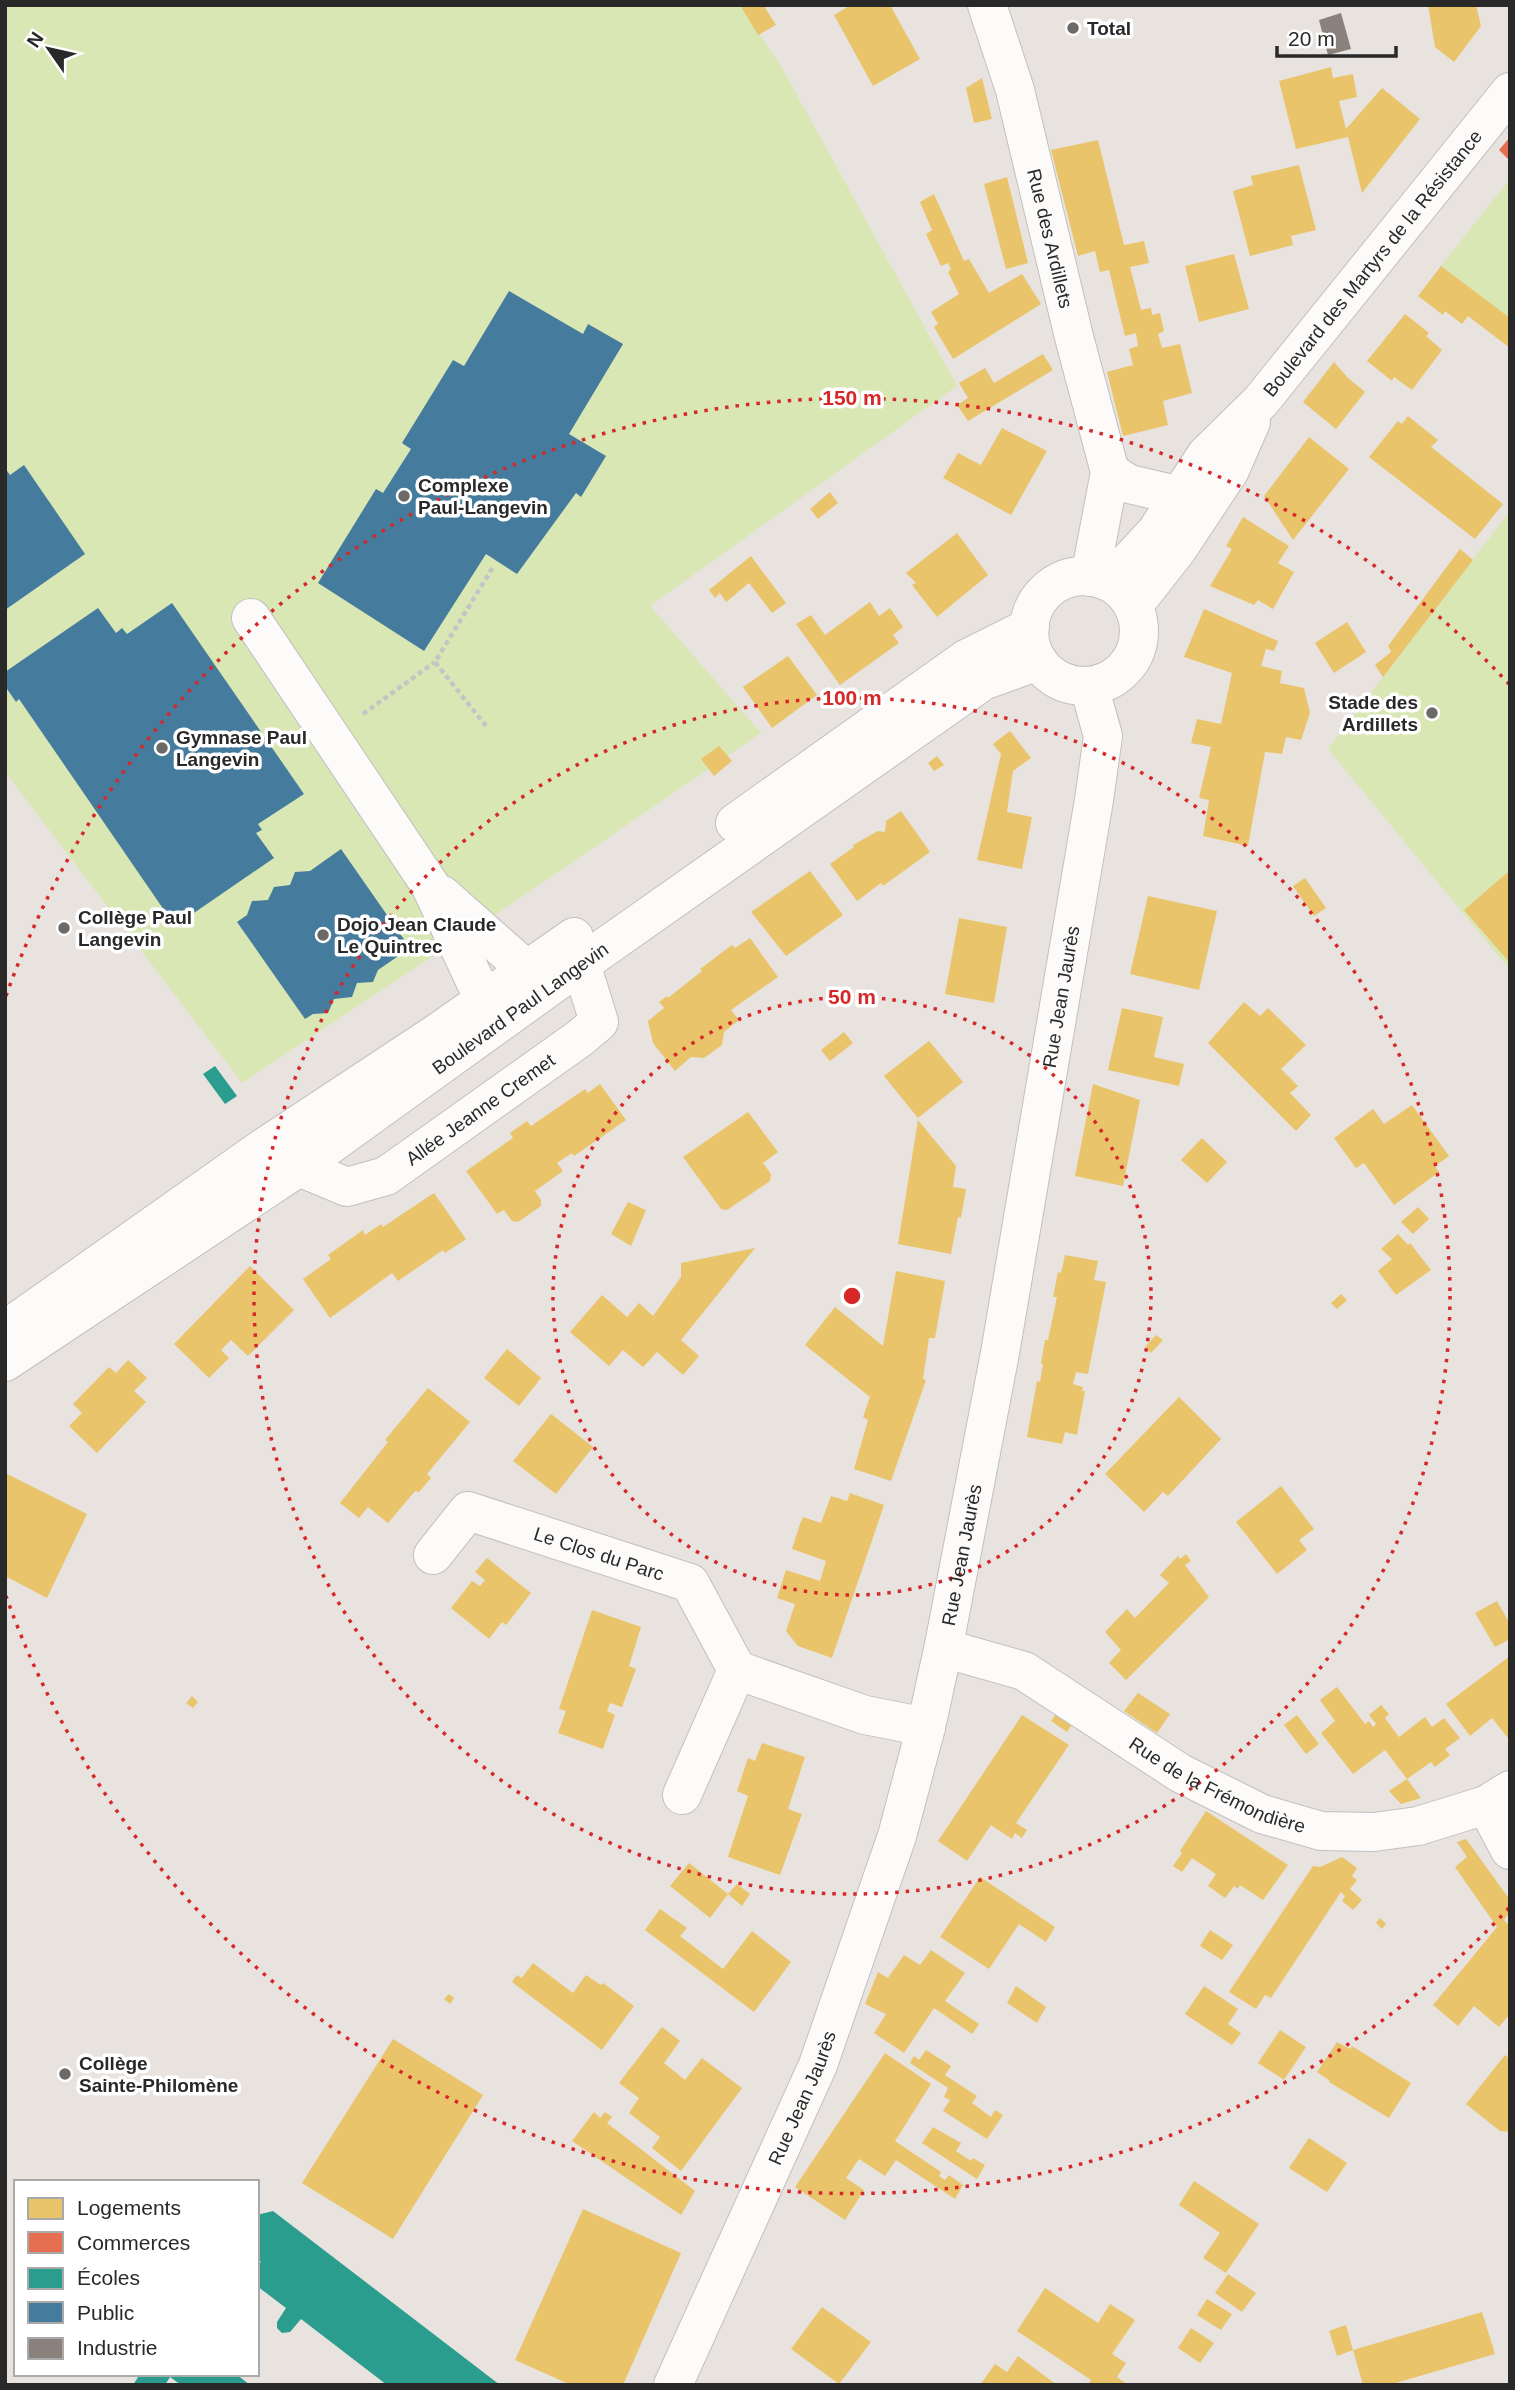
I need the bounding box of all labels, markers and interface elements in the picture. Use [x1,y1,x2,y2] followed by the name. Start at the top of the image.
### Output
[14,14,84,84] north arrow
[1277,14,1396,58] scale bar
[1087,18,1131,39] place label: Total
[1065,20,1081,36] marker: Total
[1288,27,1335,50] text: 20 m
[23,28,48,51] text: N
[1259,126,1486,401] street label: Boulevard des Martyrs de la Résistance
[1023,167,1077,310] street label: Rue des Ardillets
[822,386,882,409] text: 150 m
[418,475,548,518] place label: Complexe Paul-Langevin
[396,488,412,504] marker: Complexe Paul-Langevin
[822,686,882,709] text: 100 m
[1328,692,1418,735] place label: Stade des Ardillets
[1424,705,1440,721] marker: Stade des Ardillets
[176,727,307,770] place label: Gymnase Paul Langevin
[154,740,170,756] marker: Gymnase Paul Langevin
[78,907,192,950] place label: Collège Paul Langevin
[337,914,496,957] place label: Dojo Jean Claude Le Quintrec
[56,920,72,936] marker: Collège Paul Langevin
[1039,924,1083,1069] street label: Rue Jean Jaurès
[315,927,331,943] marker: Dojo Jean Claude Le Quintrec
[428,938,612,1079] street label: Boulevard Paul Langevin
[828,985,876,1008] text: 50 m
[402,1049,559,1169] street label: Allée Jeanne Cremet
[840,1284,864,1308] centre of rings
[938,1482,986,1628] street label: Rue Jean Jaurès
[531,1523,666,1585] street label: Le Clos du Parc
[1125,1733,1308,1837] street label: Rue de la Frémondière
[764,2028,840,2168] street label: Rue Jean Jaurès
[79,2053,238,2096] place label: Collège Sainte-Philomène
[57,2066,73,2082] marker: Collège Sainte-Philomène
[14,2180,259,2376] legend
[77,2196,181,2219] text: Logements
[77,2231,190,2254] text: Commerces
[77,2266,140,2289] text: Écoles
[77,2301,134,2324] text: Public
[77,2336,158,2359] text: Industrie

